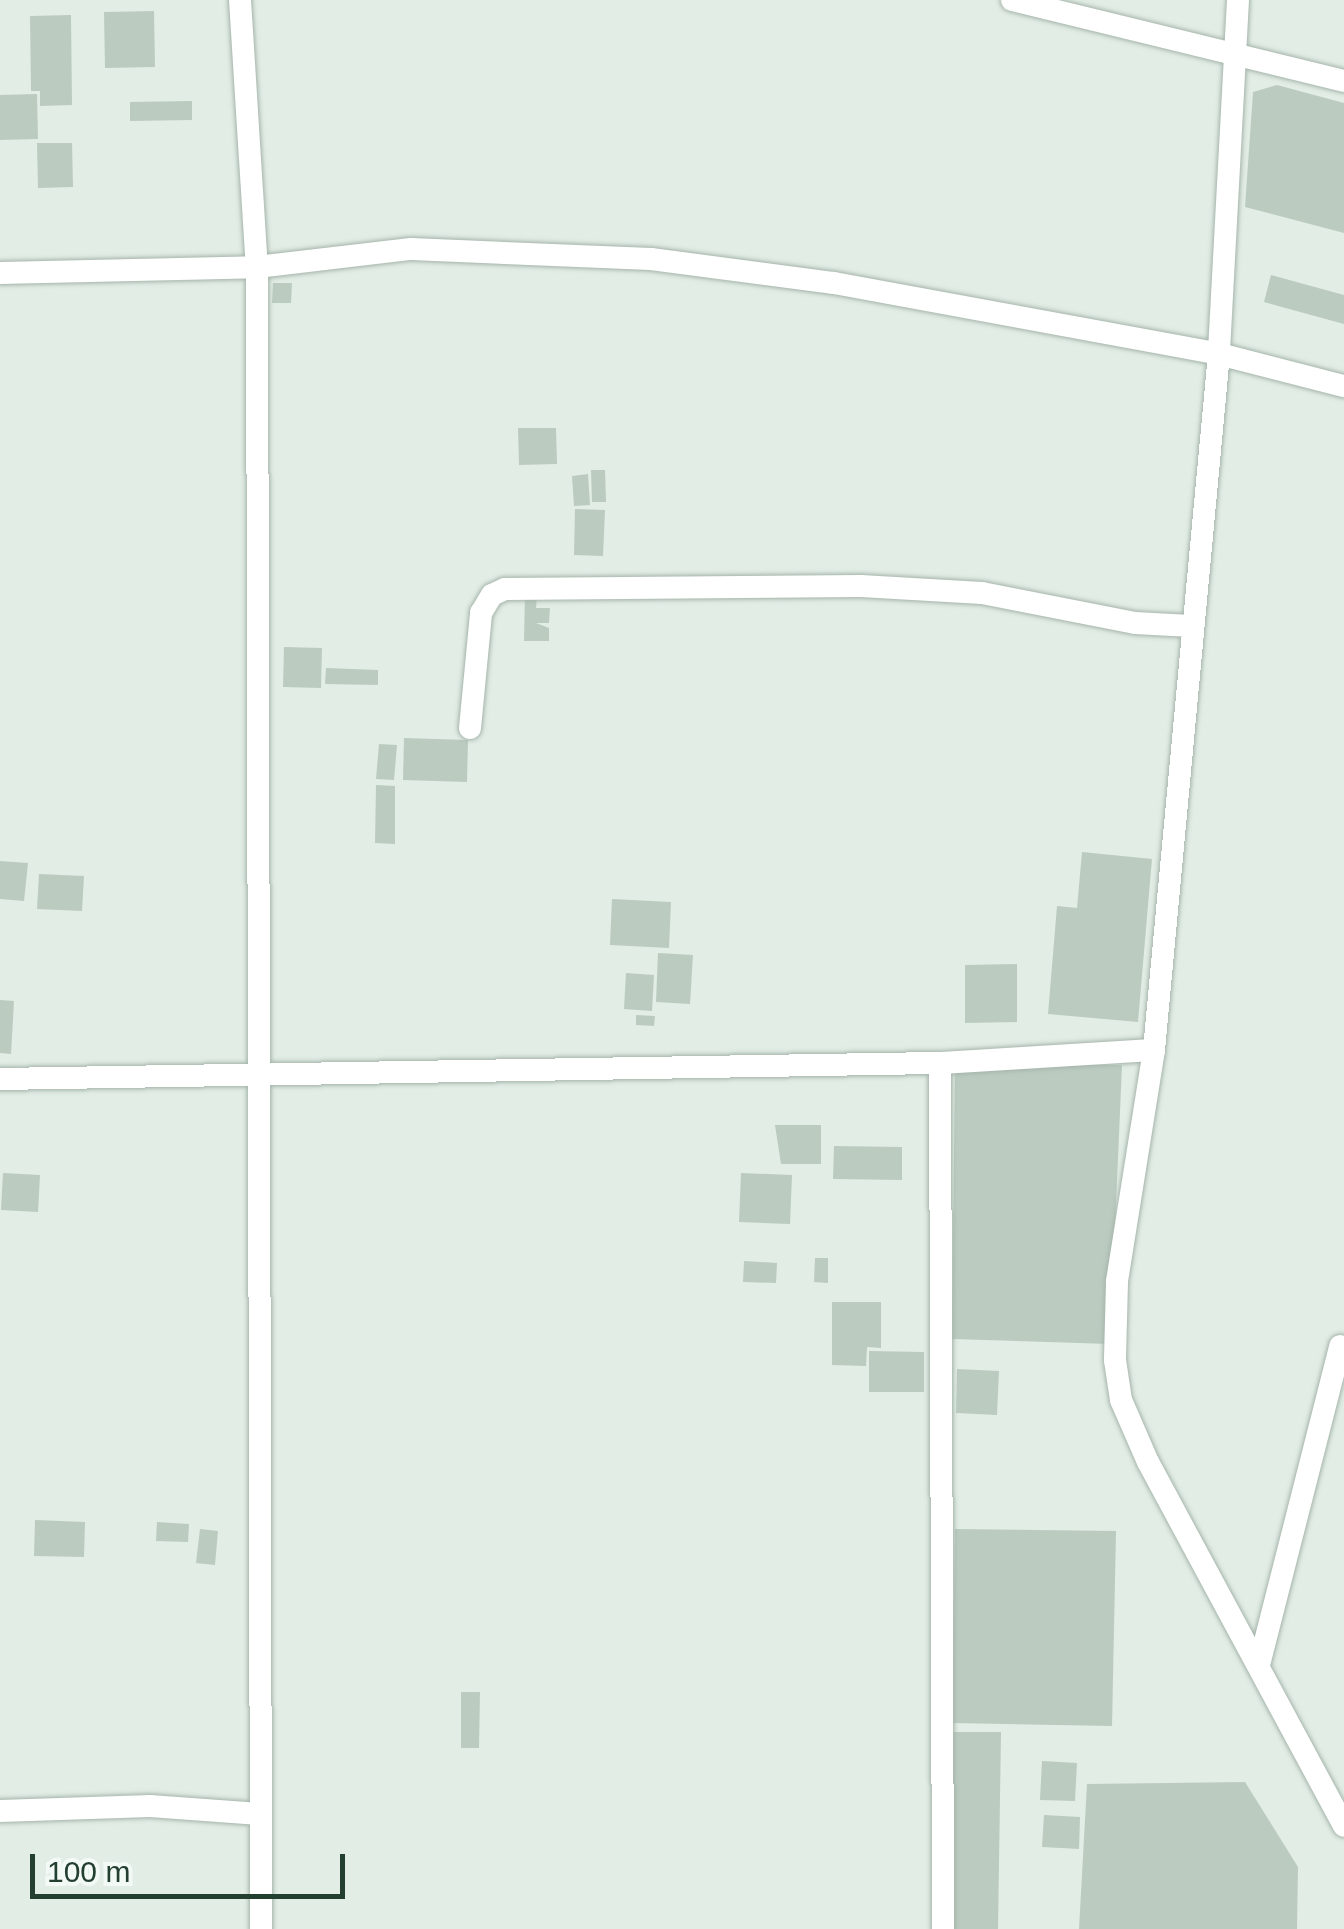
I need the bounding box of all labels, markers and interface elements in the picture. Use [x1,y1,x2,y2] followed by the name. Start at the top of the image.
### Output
[35,1834,350,1896] scale bar
[47,1855,130,1888] text: 100 m

